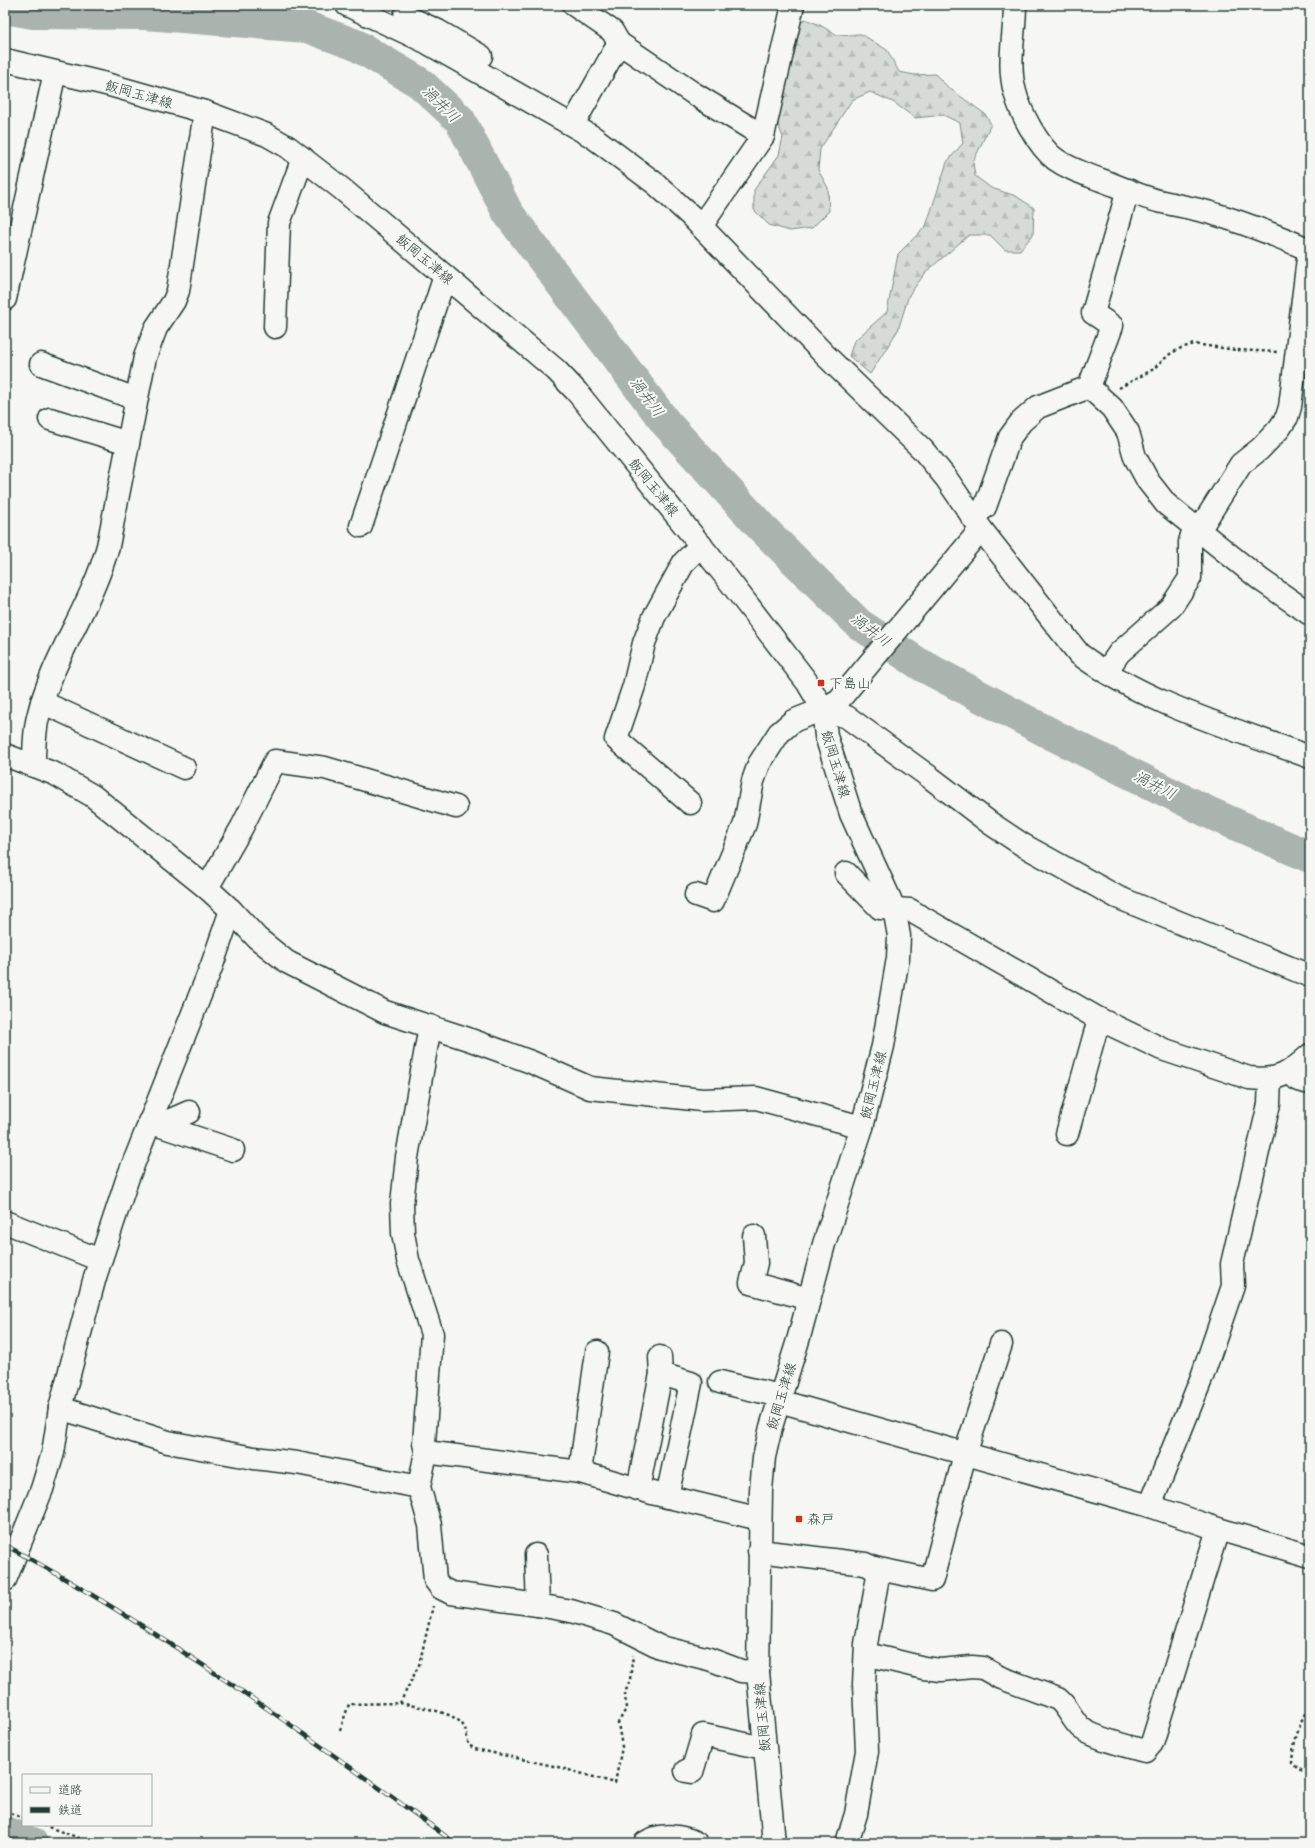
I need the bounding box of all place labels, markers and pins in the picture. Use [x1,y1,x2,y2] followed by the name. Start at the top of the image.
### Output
[829,674,871,694] place label: 下島山
[816,678,826,688] marker: 下島山
[807,1510,835,1530] place label: 森戸
[794,1514,804,1524] marker: 森戸

